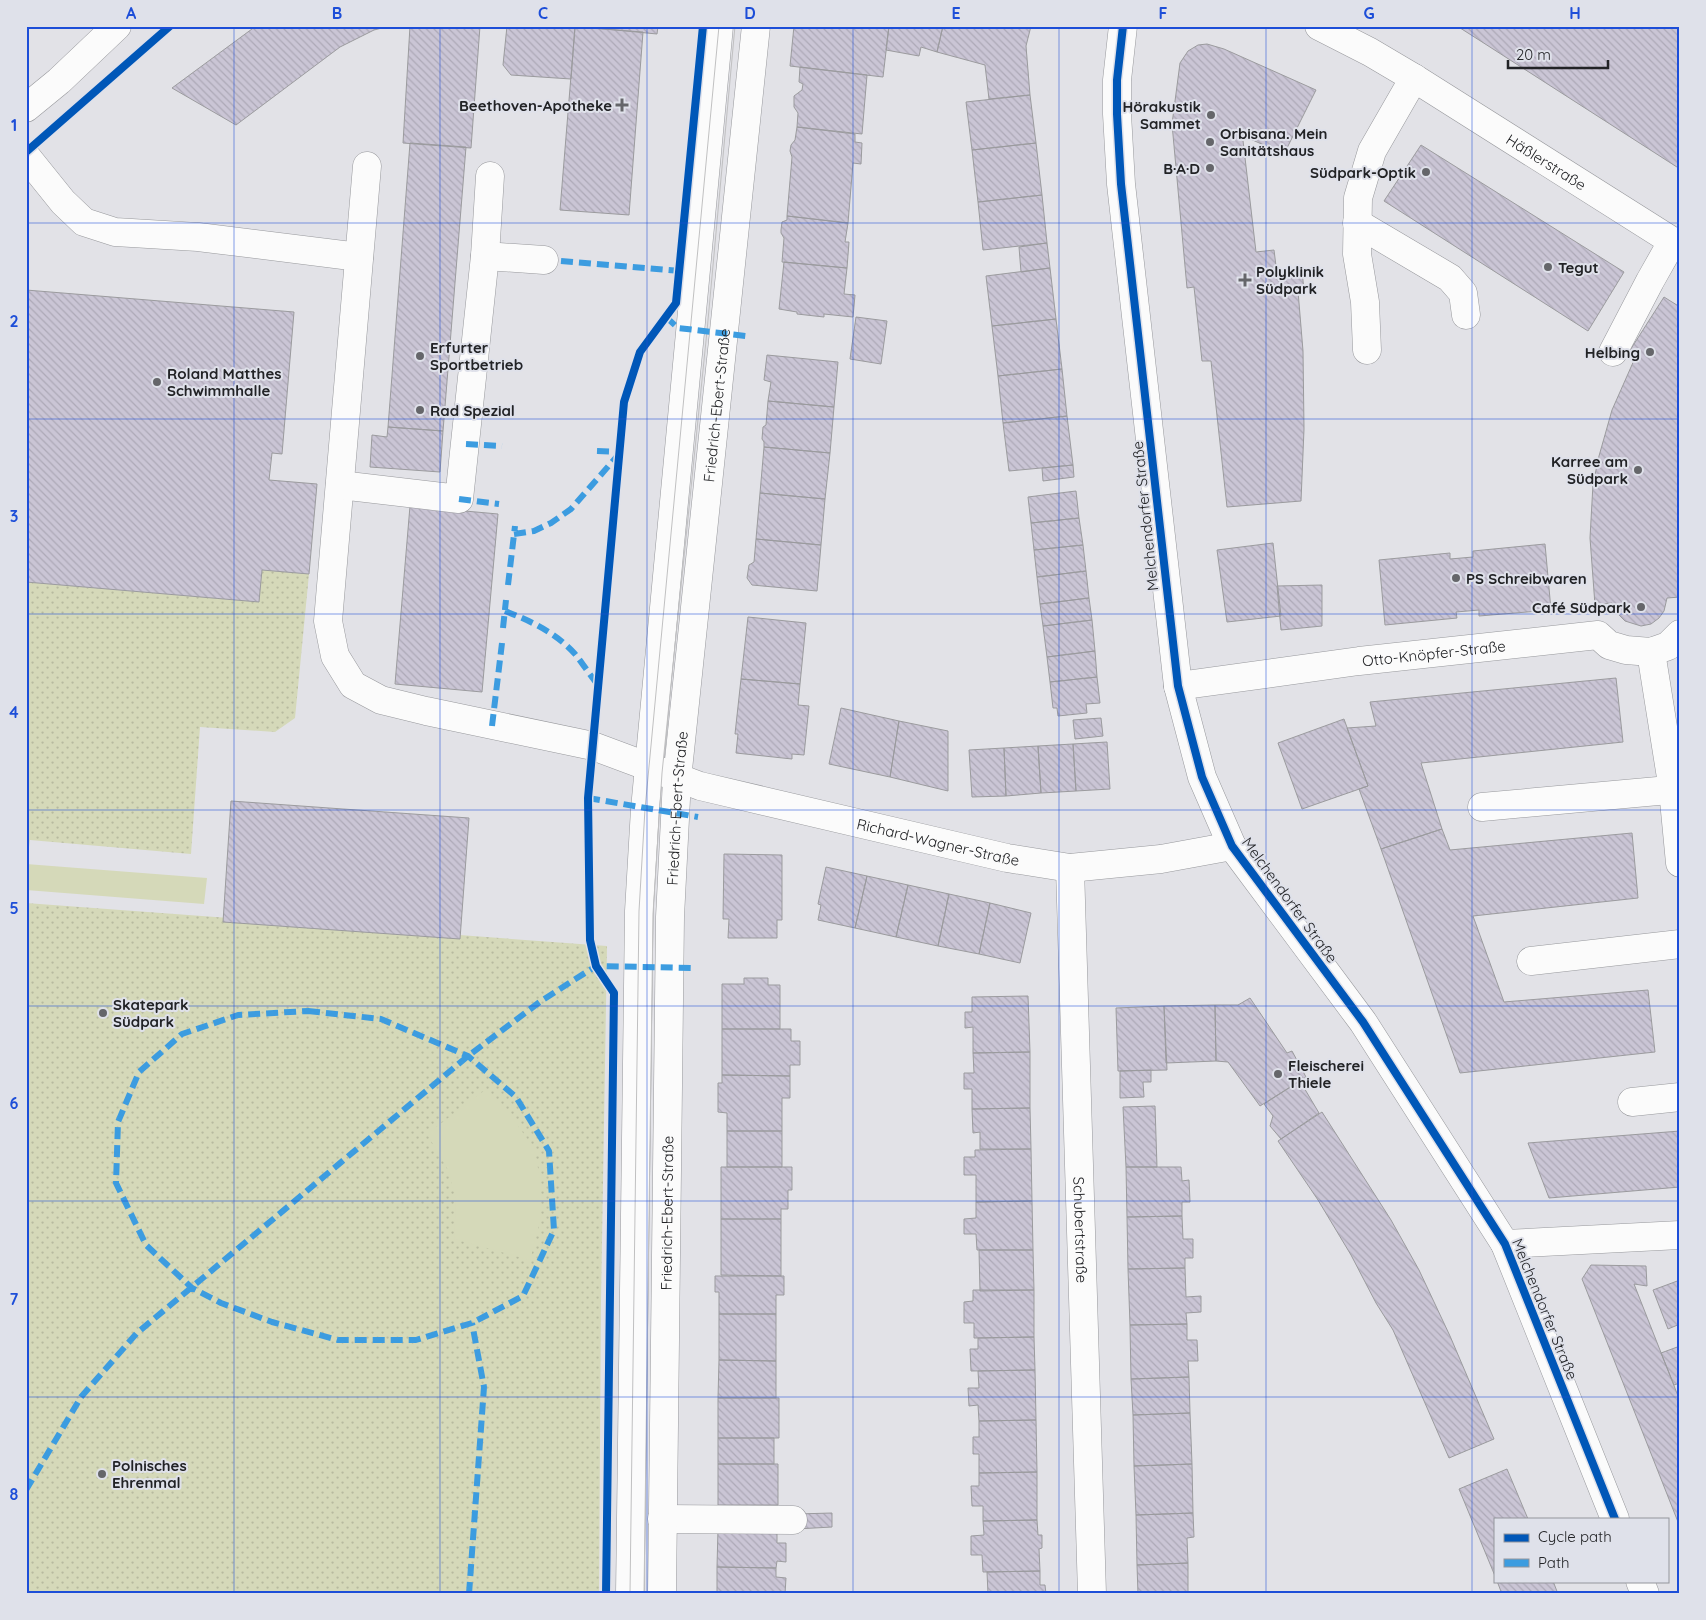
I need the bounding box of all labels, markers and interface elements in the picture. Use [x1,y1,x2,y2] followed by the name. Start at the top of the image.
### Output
[126,3,137,23] text: A
[332,3,342,23] text: B
[538,3,548,23] text: C
[744,3,756,23] text: D
[951,3,961,23] text: E
[1159,3,1168,23] text: F
[1363,3,1375,23] text: G
[1569,3,1581,23] text: H
[1508,38,1608,70] scale bar
[1516,45,1551,64] text: 20 m
[459,96,612,115] place label: Beethoven-Apotheke
[1122,97,1201,133] place label: Hörakustik Sammet
[616,99,628,111] marker: Beethoven-Apotheke
[1205,109,1217,121] marker: Hörakustik Sammet
[11,115,17,135] text: 1
[1220,124,1328,160] place label: Orbisana. Mein Sanitätshaus
[1503,129,1590,194] street label: Häßlerstraße
[1204,136,1216,148] marker: Orbisana. Mein Sanitätshaus
[1163,159,1200,178] place label: B·A·D
[1204,162,1216,174] marker: B·A·D
[1310,163,1416,182] place label: Südpark-Optik
[1420,166,1432,178] marker: Südpark-Optik
[1558,258,1599,277] place label: Tegut
[1542,261,1554,273] marker: Tegut
[1256,262,1324,298] place label: Polyklinik Südpark
[1238,273,1252,287] marker: Polyklinik Südpark
[9,311,19,331] text: 2
[699,327,734,483] street label: Friedrich-Ebert-Straße
[430,338,523,374] place label: Erfurter Sportbetrieb
[1585,343,1640,362] place label: Helbing
[1644,346,1656,358] marker: Helbing
[414,350,426,362] marker: Erfurter Sportbetrieb
[167,364,281,400] place label: Roland Matthes Schwimmhalle
[151,376,163,388] marker: Roland Matthes Schwimmhalle
[430,401,515,420] place label: Rad Spezial
[414,404,426,416] marker: Rad Spezial
[1128,440,1162,592] street label: Melchendorfer Straße
[1551,452,1628,488] place label: Karree am Südpark
[1632,464,1644,476] marker: Karree am Südpark
[10,506,18,526] text: 3
[1466,569,1587,588] place label: PS Schreibwaren
[1450,572,1462,584] marker: PS Schreibwaren
[1532,598,1631,617] place label: Café Südpark
[1635,601,1647,613] marker: Café Südpark
[1361,636,1507,670] street label: Otto-Knöpfer-Straße
[9,702,19,722] text: 4
[662,730,691,886] street label: Friedrich-Ebert-Straße
[855,814,1021,869] street label: Richard-Wagner-Straße
[1238,834,1342,966] street label: Melchendorfer Straße
[9,898,19,918] text: 5
[113,995,189,1031] place label: Skatepark Südpark
[97,1007,109,1019] marker: Skatepark Südpark
[1288,1056,1364,1092] place label: Fleischerei Thiele
[1272,1068,1284,1080] marker: Fleischerei Thiele
[10,1093,19,1113] text: 6
[656,1136,677,1291] street label: Friedrich-Ebert-Straße
[1070,1176,1092,1283] street label: Schubertstraße
[1508,1236,1582,1382] street label: Melchendorfer Straße
[10,1289,19,1309] text: 7
[112,1456,187,1492] place label: Polnisches Ehrenmal
[96,1468,108,1480] marker: Polnisches Ehrenmal
[10,1484,19,1504] text: 8
[1494,1518,1668,1582] legend
[1538,1527,1612,1546] text: Cycle path
[1538,1553,1570,1572] text: Path

